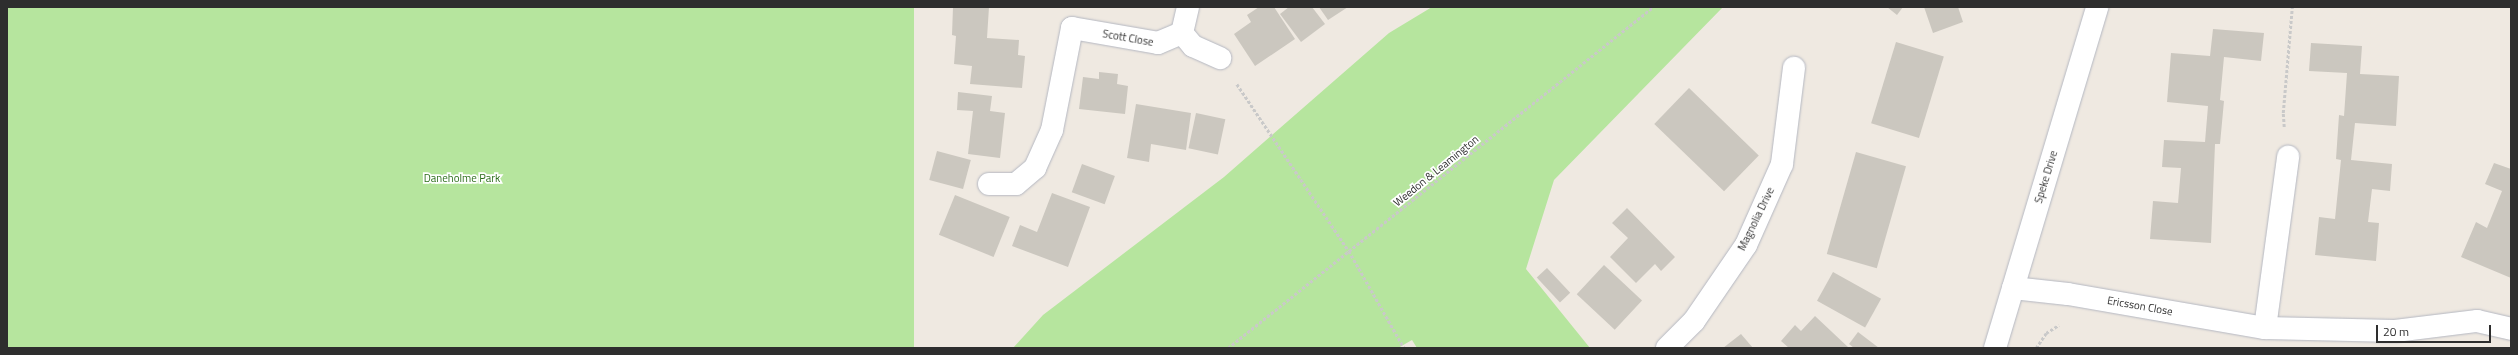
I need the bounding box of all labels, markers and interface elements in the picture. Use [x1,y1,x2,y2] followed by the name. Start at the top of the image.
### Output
[1101,27,1155,49] street label: Scott Close
[1391,133,1481,209] street label: Weedon & Leamington
[2032,149,2060,205] street label: Speke Drive
[424,171,500,185] park label: Daneholme Park
[1735,185,1777,253] street label: Magnolia Drive
[2106,294,2174,318] street label: Ericsson Close
[2378,317,2493,343] scale bar
[2383,322,2409,341] text: 20 m

